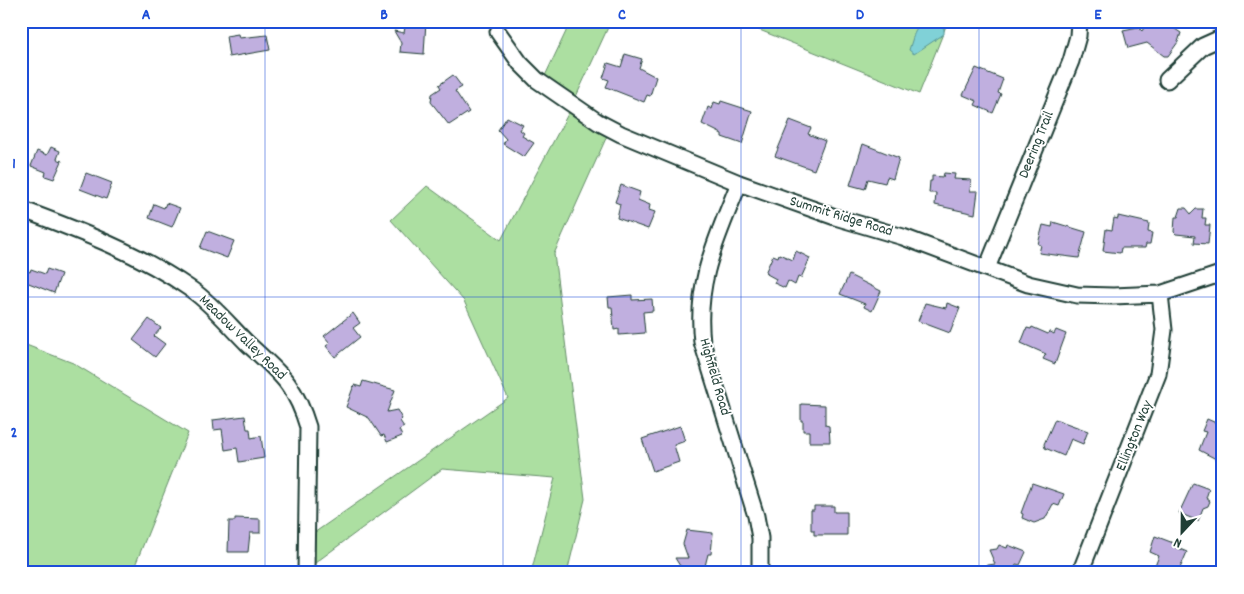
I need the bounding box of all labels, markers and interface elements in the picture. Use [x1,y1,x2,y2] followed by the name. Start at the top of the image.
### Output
[142,4,151,27] text: A
[380,4,388,27] text: B
[618,4,626,27] text: C
[856,4,865,27] text: D
[1094,4,1102,27] text: E
[1013,108,1061,182] street label: Deering Trail
[12,153,16,176] text: 1
[787,191,895,243] street label: Summit Ridge Road
[193,290,291,386] street label: Meadow Valley Road
[692,336,736,418] street label: Highfield Road
[1111,396,1159,475] street label: Ellington Way
[11,422,18,445] text: 2
[1156,506,1206,556] north arrow
[1171,532,1185,553] text: N

